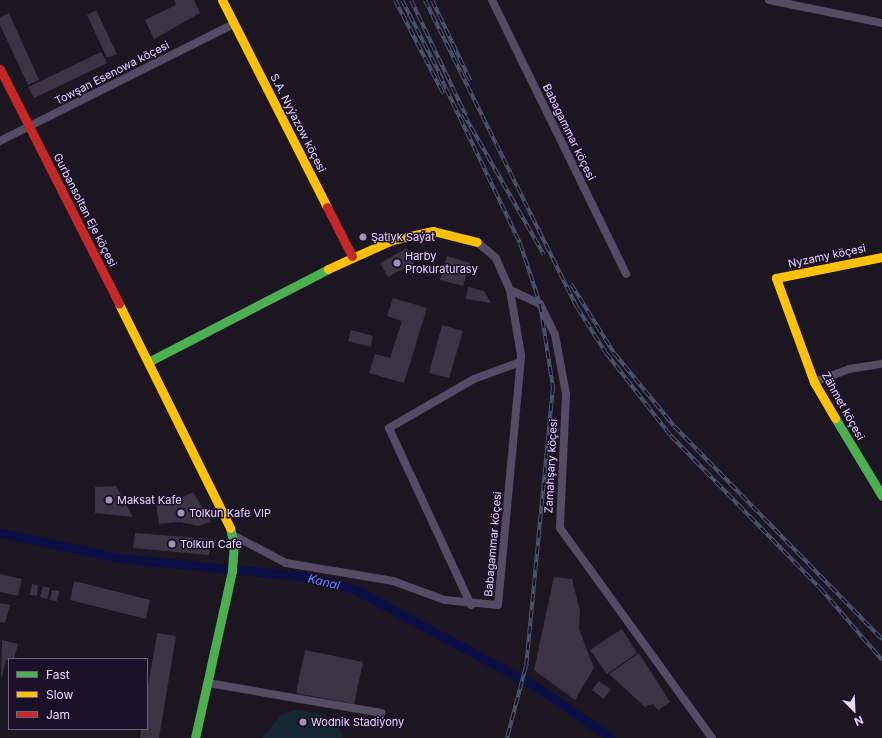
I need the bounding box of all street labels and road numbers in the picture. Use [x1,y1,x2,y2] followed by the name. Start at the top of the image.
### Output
[53,38,171,108] street label: Towşan Esenowa köçesi
[267,72,329,174] street label: S.A. Nyýazow köçesi
[540,82,598,182] street label: Babagammar köçesi
[51,151,119,269] street label: Gurbansoltan Eje köçesi
[787,241,867,271] street label: Nyzamy köçesi
[819,370,867,442] street label: Zähmet köçesi
[542,418,560,514] street label: Zamahşary köçesi
[482,491,504,597] street label: Babagammar köçesi

